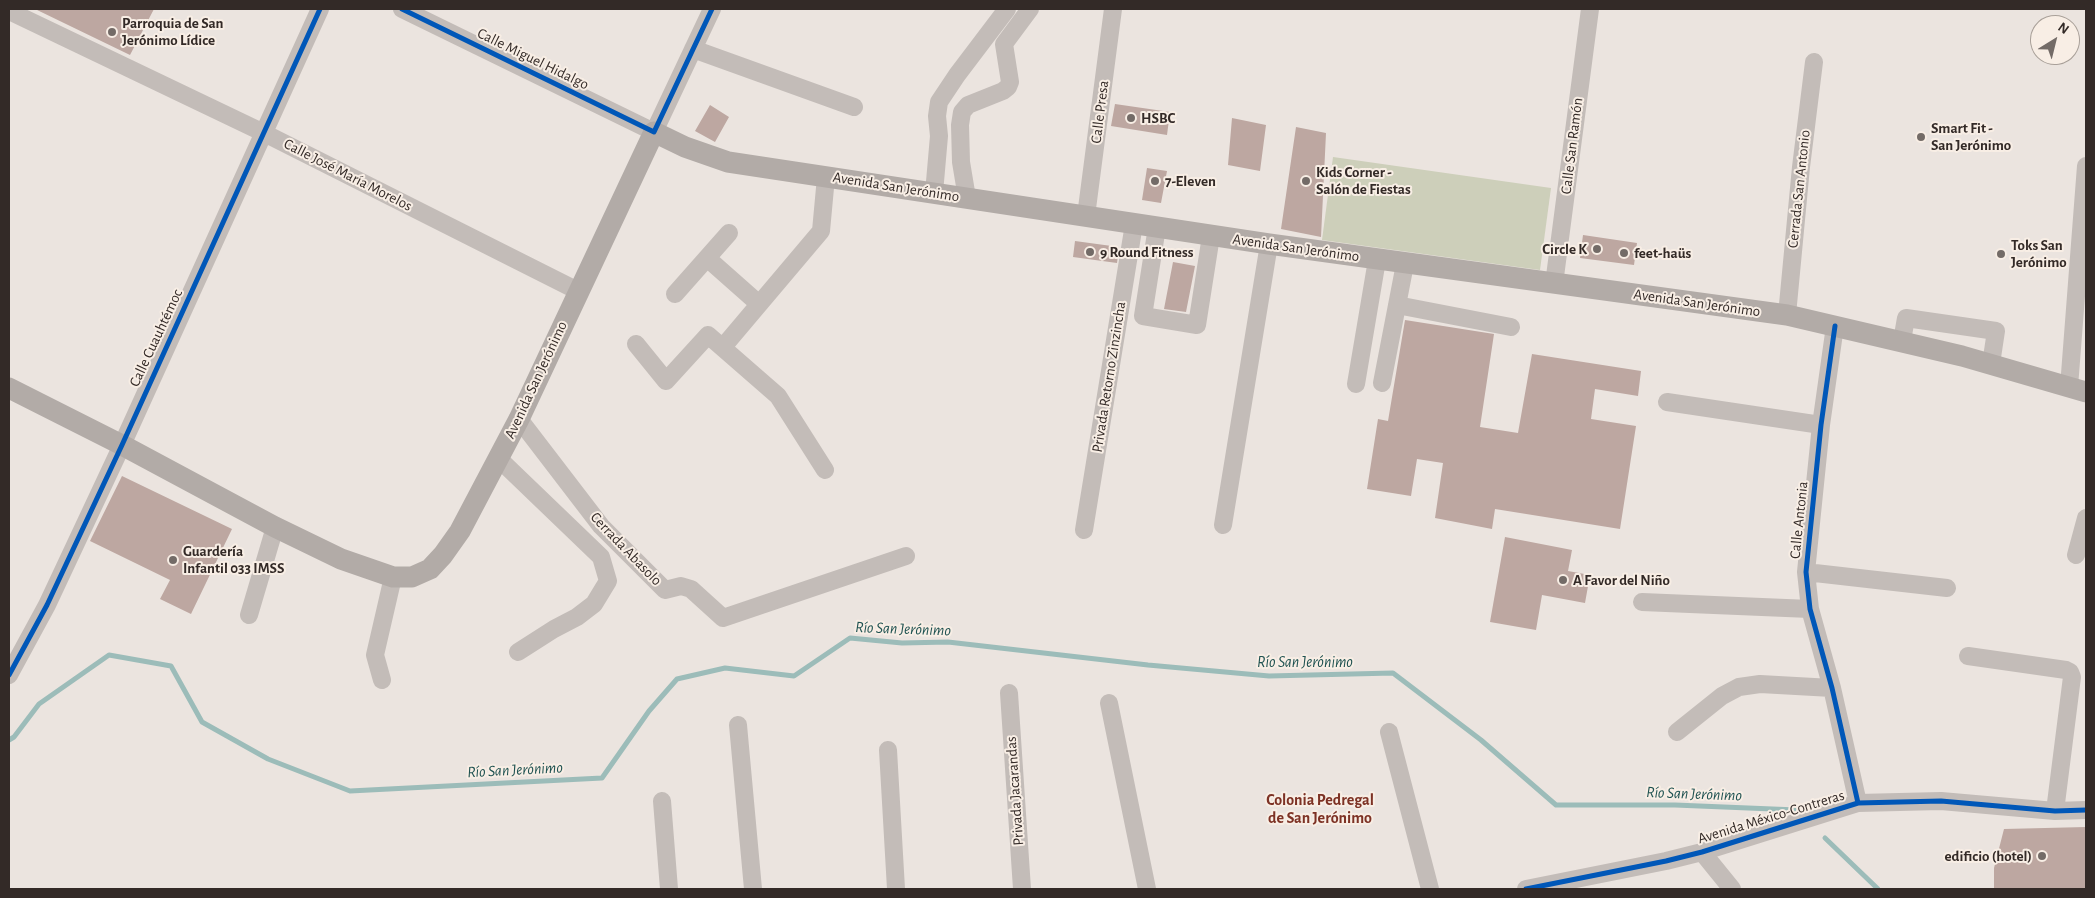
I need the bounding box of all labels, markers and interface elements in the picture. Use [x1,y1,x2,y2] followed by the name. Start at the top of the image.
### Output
[122,14,223,49] place label: Parroquia de San Jerónimo Lídice
[2030,15,2080,65] north arrow
[2055,20,2071,37] text: N
[474,24,592,94] street label: Calle Miguel Hidalgo
[106,26,118,38] marker: Parroquia de San Jerónimo Lídice
[1087,79,1113,145] street label: Calle Presa
[1557,97,1587,195] street label: Calle San Ramón
[1141,109,1175,127] place label: HSBC
[1125,112,1137,124] marker: HSBC
[1931,119,2011,154] place label: Smart Fit - San Jerónimo
[1784,129,1814,249] street label: Cerrada San Antonio
[1915,131,1927,143] marker: Smart Fit - San Jerónimo
[281,135,415,215] street label: Calle José María Morelos
[1316,163,1411,198] place label: Kids Corner - Salón de Fiestas
[831,168,961,206] street label: Avenida San Jerónimo
[1165,172,1216,190] place label: 7-Eleven
[1149,175,1161,187] marker: 7-Eleven
[1300,175,1312,187] marker: Kids Corner - Salón de Fiestas
[1231,230,1361,266] street label: Avenida San Jerónimo
[2011,236,2067,271] place label: Toks San Jerónimo
[1542,240,1587,258] place label: Circle K
[1100,243,1193,261] place label: 9 Round Fitness
[1591,243,1603,255] marker: Circle K
[1634,244,1691,262] place label: feet-haüs
[1084,246,1096,258] marker: 9 Round Fitness
[1618,247,1630,259] marker: feet-haüs
[1995,248,2007,260] marker: Toks San Jerónimo
[1632,285,1762,321] street label: Avenida San Jerónimo
[125,286,187,390] street label: Calle Cuauhtémoc
[1088,300,1130,454] street label: Privada Retorno Zinzincha
[501,318,571,442] street label: Avenida San Jerónimo
[1786,480,1812,560] street label: Calle Antonia
[586,508,666,590] street label: Cerrada Abasolo
[183,542,285,577] place label: Guardería Infantil 033 IMSS
[167,554,179,566] marker: Guardería Infantil 033 IMSS
[1573,571,1670,589] place label: A Favor del Niño
[1557,574,1569,586] marker: A Favor del Niño
[855,618,951,640] water label: Río San Jerónimo
[1257,652,1353,672] water label: Río San Jerónimo
[1002,736,1028,846] street label: Privada Jacarandas
[467,758,563,782] water label: Río San Jerónimo
[1646,783,1742,805] water label: Río San Jerónimo
[1695,786,1847,848] street label: Avenida México-Contreras
[1266,790,1374,828] district label: Colonia Pedregal de San Jerónimo
[1944,847,2032,865] place label: edificio (hotel)
[2036,850,2048,862] marker: edificio (hotel)

